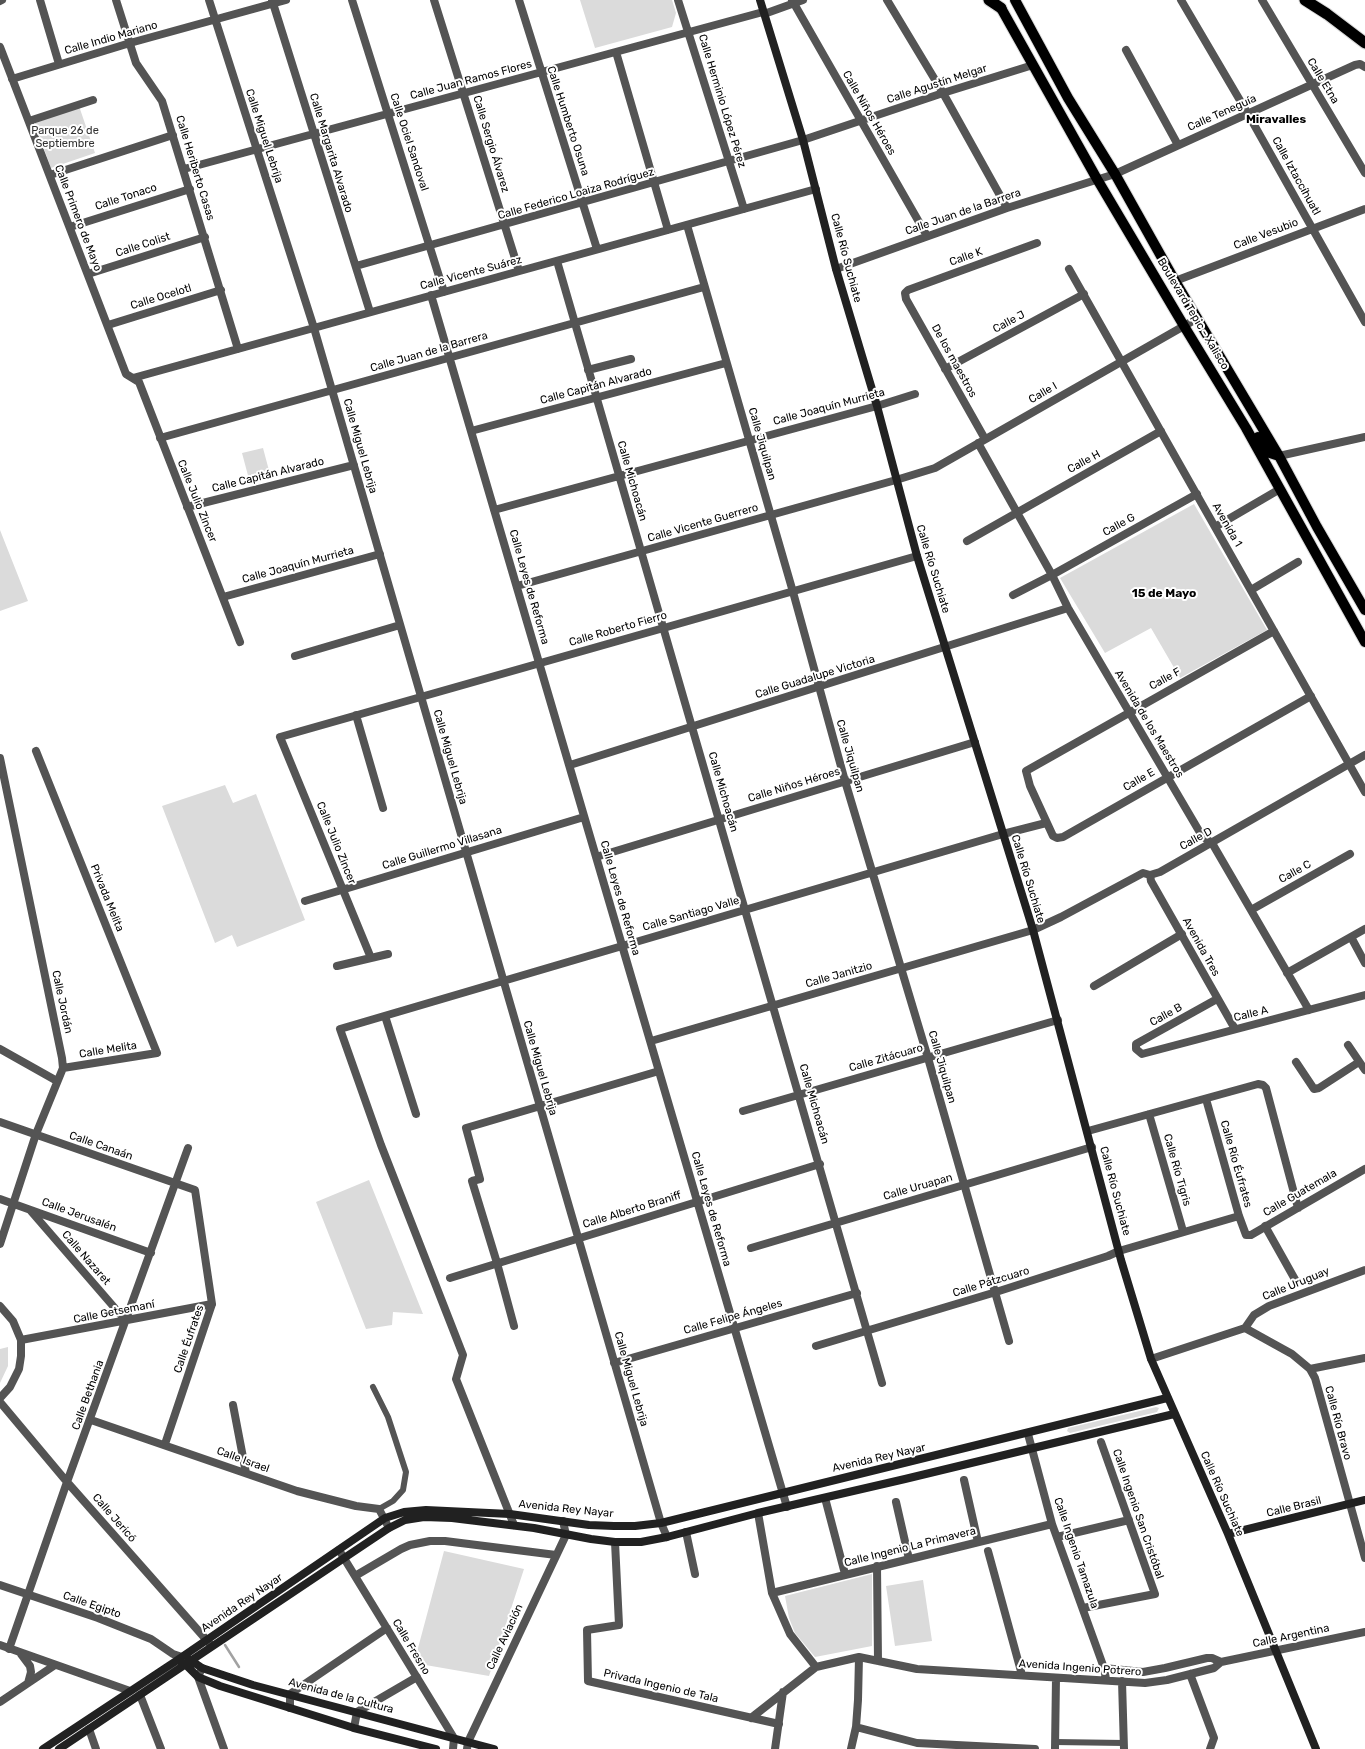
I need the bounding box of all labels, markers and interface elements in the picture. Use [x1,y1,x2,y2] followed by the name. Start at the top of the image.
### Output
[63,18,159,58] street label: Calle Indio Mariano
[695,33,749,169] street label: Calle Herminio López Pérez
[1304,56,1342,106] street label: Calle Etna
[409,57,533,103] street label: Calle Juan Ramos Flores
[885,62,989,106] street label: Calle Agustín Melgar
[544,65,592,177] street label: Calle Humberto Osuna
[839,68,899,158] street label: Calle Niños Héroes
[243,87,285,185] street label: Calle Miguel Lebrija
[387,91,431,193] street label: Calle Ociel Sandoval
[307,92,355,214] street label: Calle Margarita Alvarado
[1186,92,1258,134] street label: Calle Teneguía
[470,94,512,194] street label: Calle Sergio Álvarez
[1246,113,1306,127] district label: Miravalles
[173,114,217,222] street label: Calle Heriberto Casas
[31,124,99,150] park label: Parque 26 de Septiembre
[1269,134,1323,218] street label: Calle Iztaccíhuatl
[52,163,104,273] street label: Calle Primero de Mayo
[496,165,656,223] street label: Calle Federico Loaiza Rodríguez
[93,181,159,213] street label: Calle Tonaco
[903,186,1023,238] street label: Calle Juan de la Barrera
[828,212,864,304] street label: Calle Río Suchiate
[1232,216,1300,252] street label: Calle Vesubio
[114,230,172,260] street label: Calle Colist
[948,245,984,269] street label: Calle K
[419,253,523,293] street label: Calle Vicente Suárez
[1154,256,1232,372] street label: Boulevard Tepic - Xalisco
[129,281,193,313] street label: Calle Ocelotl
[991,308,1027,336] street label: Calle J
[928,322,980,400] street label: De los maestros
[369,329,489,375] street label: Calle Juan de la Barrera
[539,365,653,407] street label: Calle Capitán Alvarado
[1026,380,1060,406] street label: Calle I
[772,386,886,428] street label: Calle Joaquín Murrieta
[340,397,380,495] street label: Calle Miguel Lebrija
[745,406,779,482] street label: Calle Jiquilpan
[614,439,650,523] street label: Calle Michoacán
[1065,448,1103,476] street label: Calle H
[211,455,325,495] street label: Calle Capitán Alvarado
[174,458,220,544] street label: Calle Julio Zincer
[646,501,760,545] street label: Calle Vicente Guerrero
[1209,501,1245,549] street label: Avenida 1
[1100,511,1138,539] street label: Calle G
[913,523,953,615] street label: Calle Río Suchiate
[506,528,552,646] street label: Calle Leyes de Reforma
[241,544,355,586] street label: Calle Joaquín Murrieta
[1132,587,1196,601] district label: 15 de Mayo
[568,609,668,649] street label: Calle Roberto Fierro
[754,652,876,702] street label: Calle Guadalupe Victoria
[1147,665,1183,693] street label: Calle F
[1112,668,1186,780] street label: Avenida de los Maestros
[430,708,470,806] street label: Calle Miguel Lebrija
[833,718,867,794] street label: Calle Jiquilpan
[705,750,741,834] street label: Calle Michoacán
[746,765,842,805] street label: Calle Niños Héroes
[1121,766,1157,794] street label: Calle E
[313,800,359,886] street label: Calle Julio Zincer
[381,823,503,873] street label: Calle Guillermo Villasana
[1177,825,1215,853] street label: Calle D
[1008,833,1048,925] street label: Calle Río Suchiate
[597,839,643,957] street label: Calle Leyes de Reforma
[1277,858,1313,886] street label: Calle C
[87,862,127,934] street label: Privada Melita
[641,894,741,934] street label: Calle Santiago Valle
[1179,915,1223,979] street label: Avenida Tres
[804,959,874,991] street label: Calle Janitzio
[49,969,75,1035] street label: Calle Jordán
[1148,1001,1184,1029] street label: Calle B
[1232,1003,1270,1025] street label: Calle A
[520,1019,560,1117] street label: Calle Miguel Lebrija
[925,1029,959,1105] street label: Calle Jiquilpan
[78,1039,138,1061] street label: Calle Melita
[847,1041,925,1075] street label: Calle Zitácuaro
[796,1062,832,1146] street label: Calle Michoacán
[1217,1119,1255,1209] street label: Calle Río Éufrates
[67,1129,135,1163] street label: Calle Canaán
[1160,1132,1194,1208] street label: Calle Río Tigris
[1097,1145,1133,1237] street label: Calle Río Suchiate
[688,1150,734,1268] street label: Calle Leyes de Reforma
[1261,1167,1339,1219] street label: Calle Guatemala
[882,1171,954,1203] street label: Calle Uruapan
[581,1189,683,1231] street label: Calle Alberto Braniff
[40,1195,118,1235] street label: Calle Jerusalén
[59,1228,113,1288] street label: Calle Nazaret
[951,1264,1031,1300] street label: Calle Pátzcuaro
[1260,1265,1332,1303] street label: Calle Uruguay
[682,1297,784,1337] street label: Calle Felipe Ángeles
[72,1298,156,1326] street label: Calle Getsemaní
[171,1303,207,1375] street label: Calle Éufrates
[611,1330,651,1428] street label: Calle Miguel Lebrija
[69,1358,107,1432] street label: Calle Bethania
[1322,1385,1354,1461] street label: Calle Río Bravo
[831,1441,927,1475] street label: Avenida Rey Nayar
[215,1444,271,1476] street label: Calle Israel
[1110,1447,1166,1581] street label: Calle Ingenio San Cristóbal
[1197,1449,1247,1539] street label: Calle Río Suchiate
[89,1491,139,1545] street label: Calle Jericó
[1265,1494,1323,1520] street label: Calle Brasil
[1051,1496,1101,1610] street label: Calle Ingenio Tamazula
[518,1497,614,1521] street label: Avenida Rey Nayar
[843,1524,977,1570] street label: Calle Ingenio La Primavera
[199,1571,285,1635] street label: Avenida Rey Nayar
[61,1589,123,1621] street label: Calle Egipto
[484,1602,526,1672] street label: Calle Aviación
[389,1617,433,1677] street label: Calle Fresno
[1251,1621,1331,1651] street label: Calle Argentina
[1018,1657,1142,1679] street label: Avenida Ingenio Potrero
[602,1666,720,1706] street label: Privada Ingenio de Tala
[287,1676,395,1716] street label: Avenida de la Cultura

